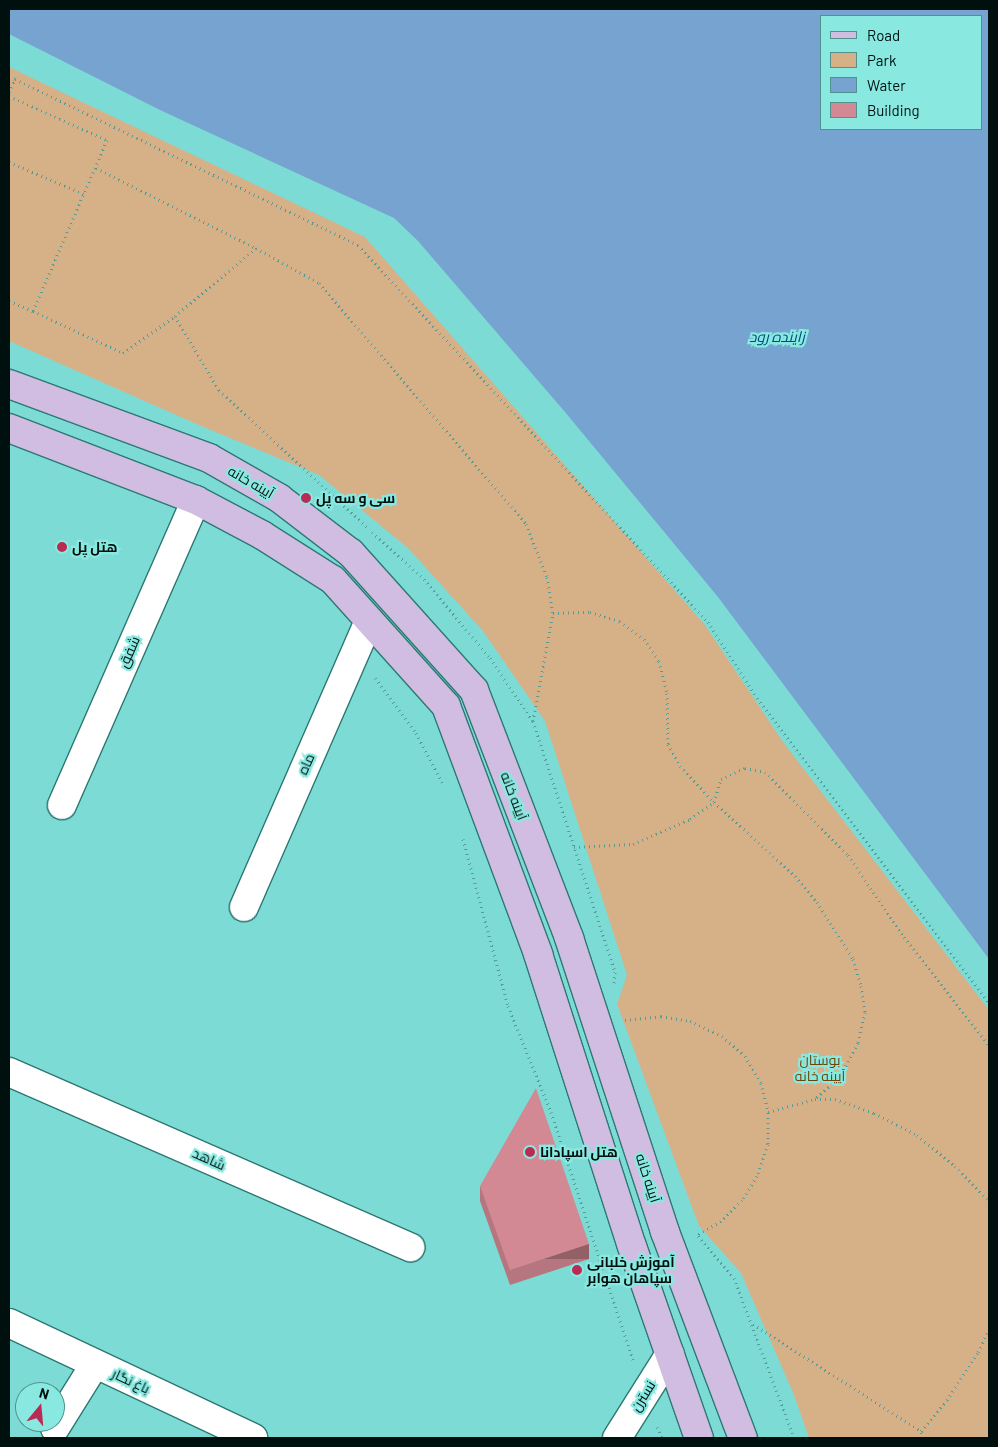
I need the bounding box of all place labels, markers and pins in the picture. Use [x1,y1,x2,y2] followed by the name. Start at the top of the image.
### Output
[316,490,395,506] place label: سی و سه پل
[300,492,312,504] marker: سی و سه پل
[72,539,118,555] place label: هتل پل
[56,541,68,553] marker: هتل پل
[540,1144,618,1160] place label: هتل اسپادانا
[524,1146,536,1158] marker: هتل اسپادانا
[587,1254,675,1286] place label: آموزش خلبانی سپاهان هوابر
[571,1264,583,1276] marker: آموزش خلبانی سپاهان هوابر

